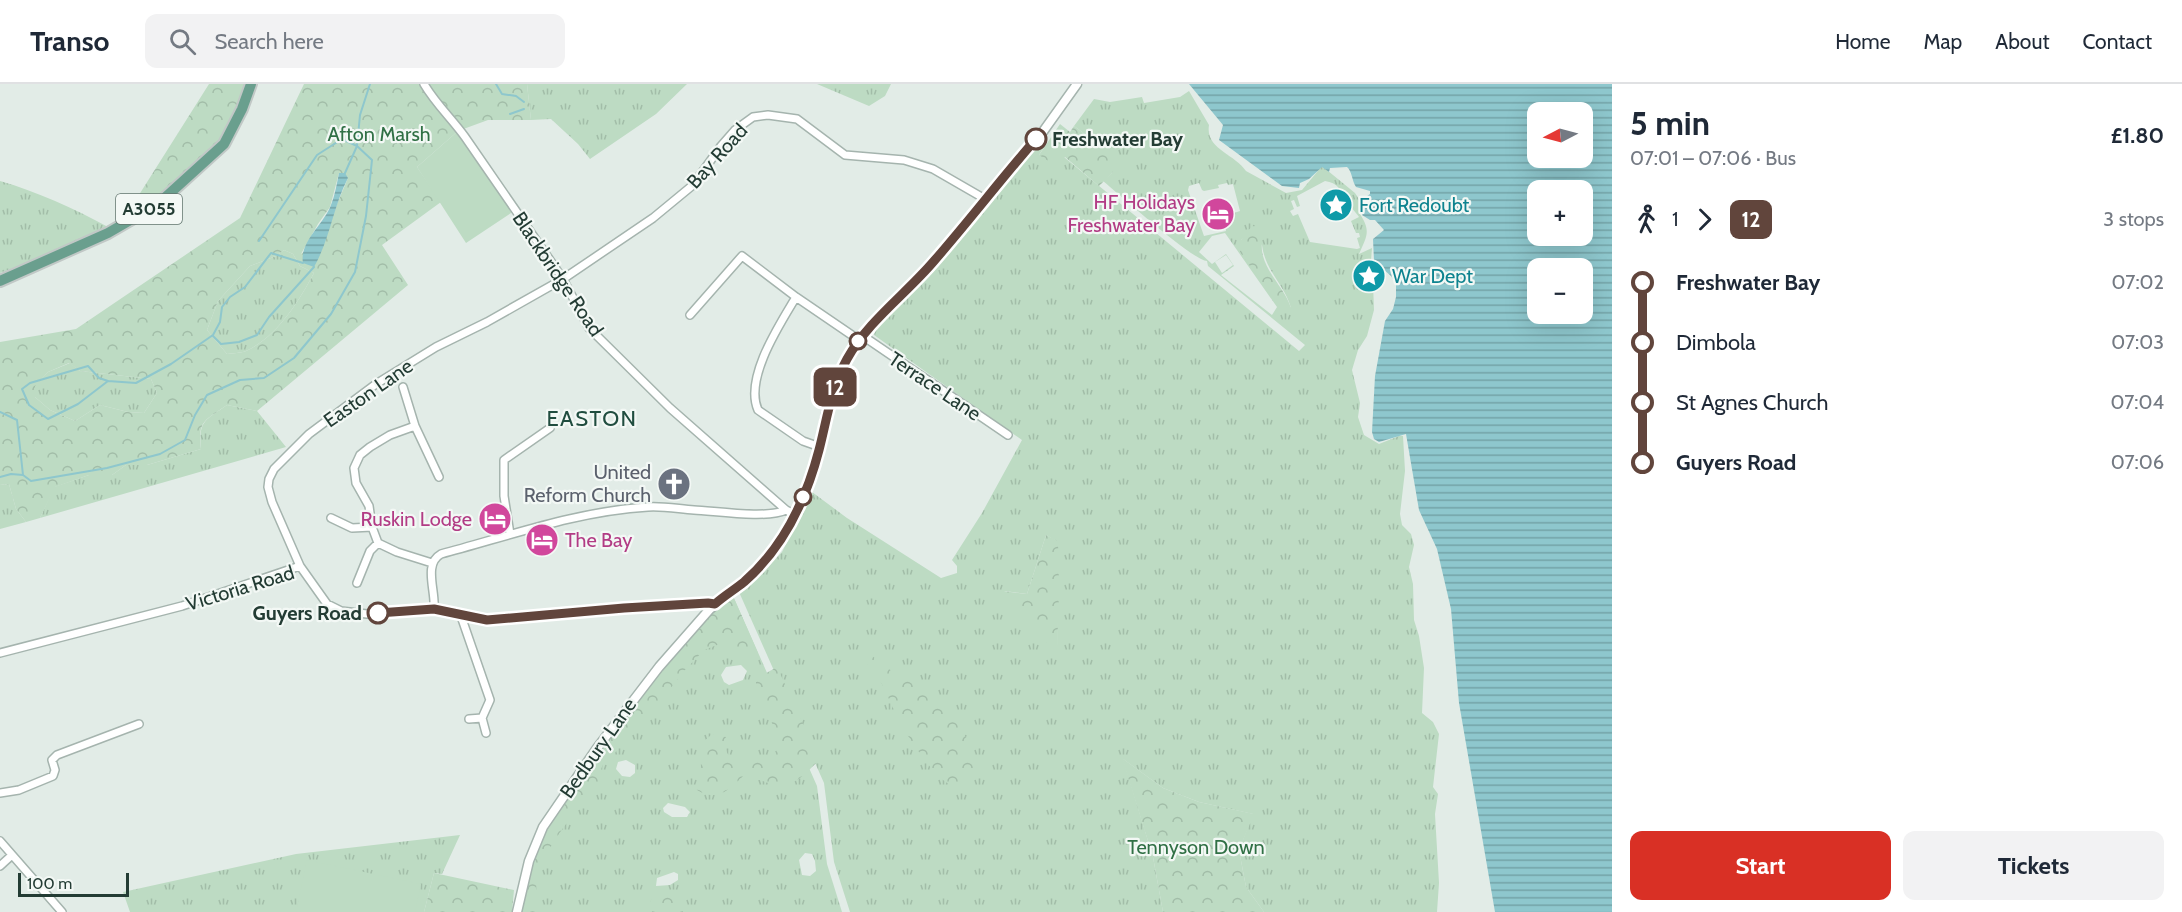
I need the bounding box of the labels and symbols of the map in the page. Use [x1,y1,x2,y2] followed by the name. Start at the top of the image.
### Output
[1527,102,1593,168] north arrow
[682,119,752,193] street label: Bay Road
[327,122,431,146] park label: Afton Marsh
[1052,127,1183,151] place label: Freshwater Bay
[1025,128,1047,150] marker: Freshwater Bay
[1318,187,1354,223] place icon: Fort Redoubt
[1067,190,1195,237] place label: HF Holidays Freshwater Bay
[1359,193,1470,217] place label: Fort Redoubt
[116,194,182,224] road number: A3055
[1200,196,1236,232] hotel icon: HF Holidays Freshwater Bay
[508,207,608,341] street label: Blackbridge Road
[1351,258,1387,294] place icon: War Dept
[1392,264,1473,288] place label: War Dept
[849,332,867,350] unlabelled marker
[884,346,986,426] street label: Terrace Lane
[319,354,417,432] street label: Easton Lane
[808,368,862,406] line badge: 12
[546,405,638,432] district label: EASTON
[524,460,651,507] place label: United Reform Church
[656,466,692,502] church icon: United Reform Church
[794,488,812,506] unlabelled marker
[477,501,513,537] hotel icon: Ruskin Lodge
[360,507,472,531] place label: Ruskin Lodge
[524,522,560,558] hotel icon: The Bay
[565,528,632,552] place label: The Bay
[183,560,297,616] street label: Victoria Road
[253,601,362,625] place label: Guyers Road
[367,602,389,624] marker: Guyers Road
[555,693,641,803] street label: Bedbury Lane
[1127,835,1265,859] park label: Tennyson Down
[18,870,129,898] scale bar

